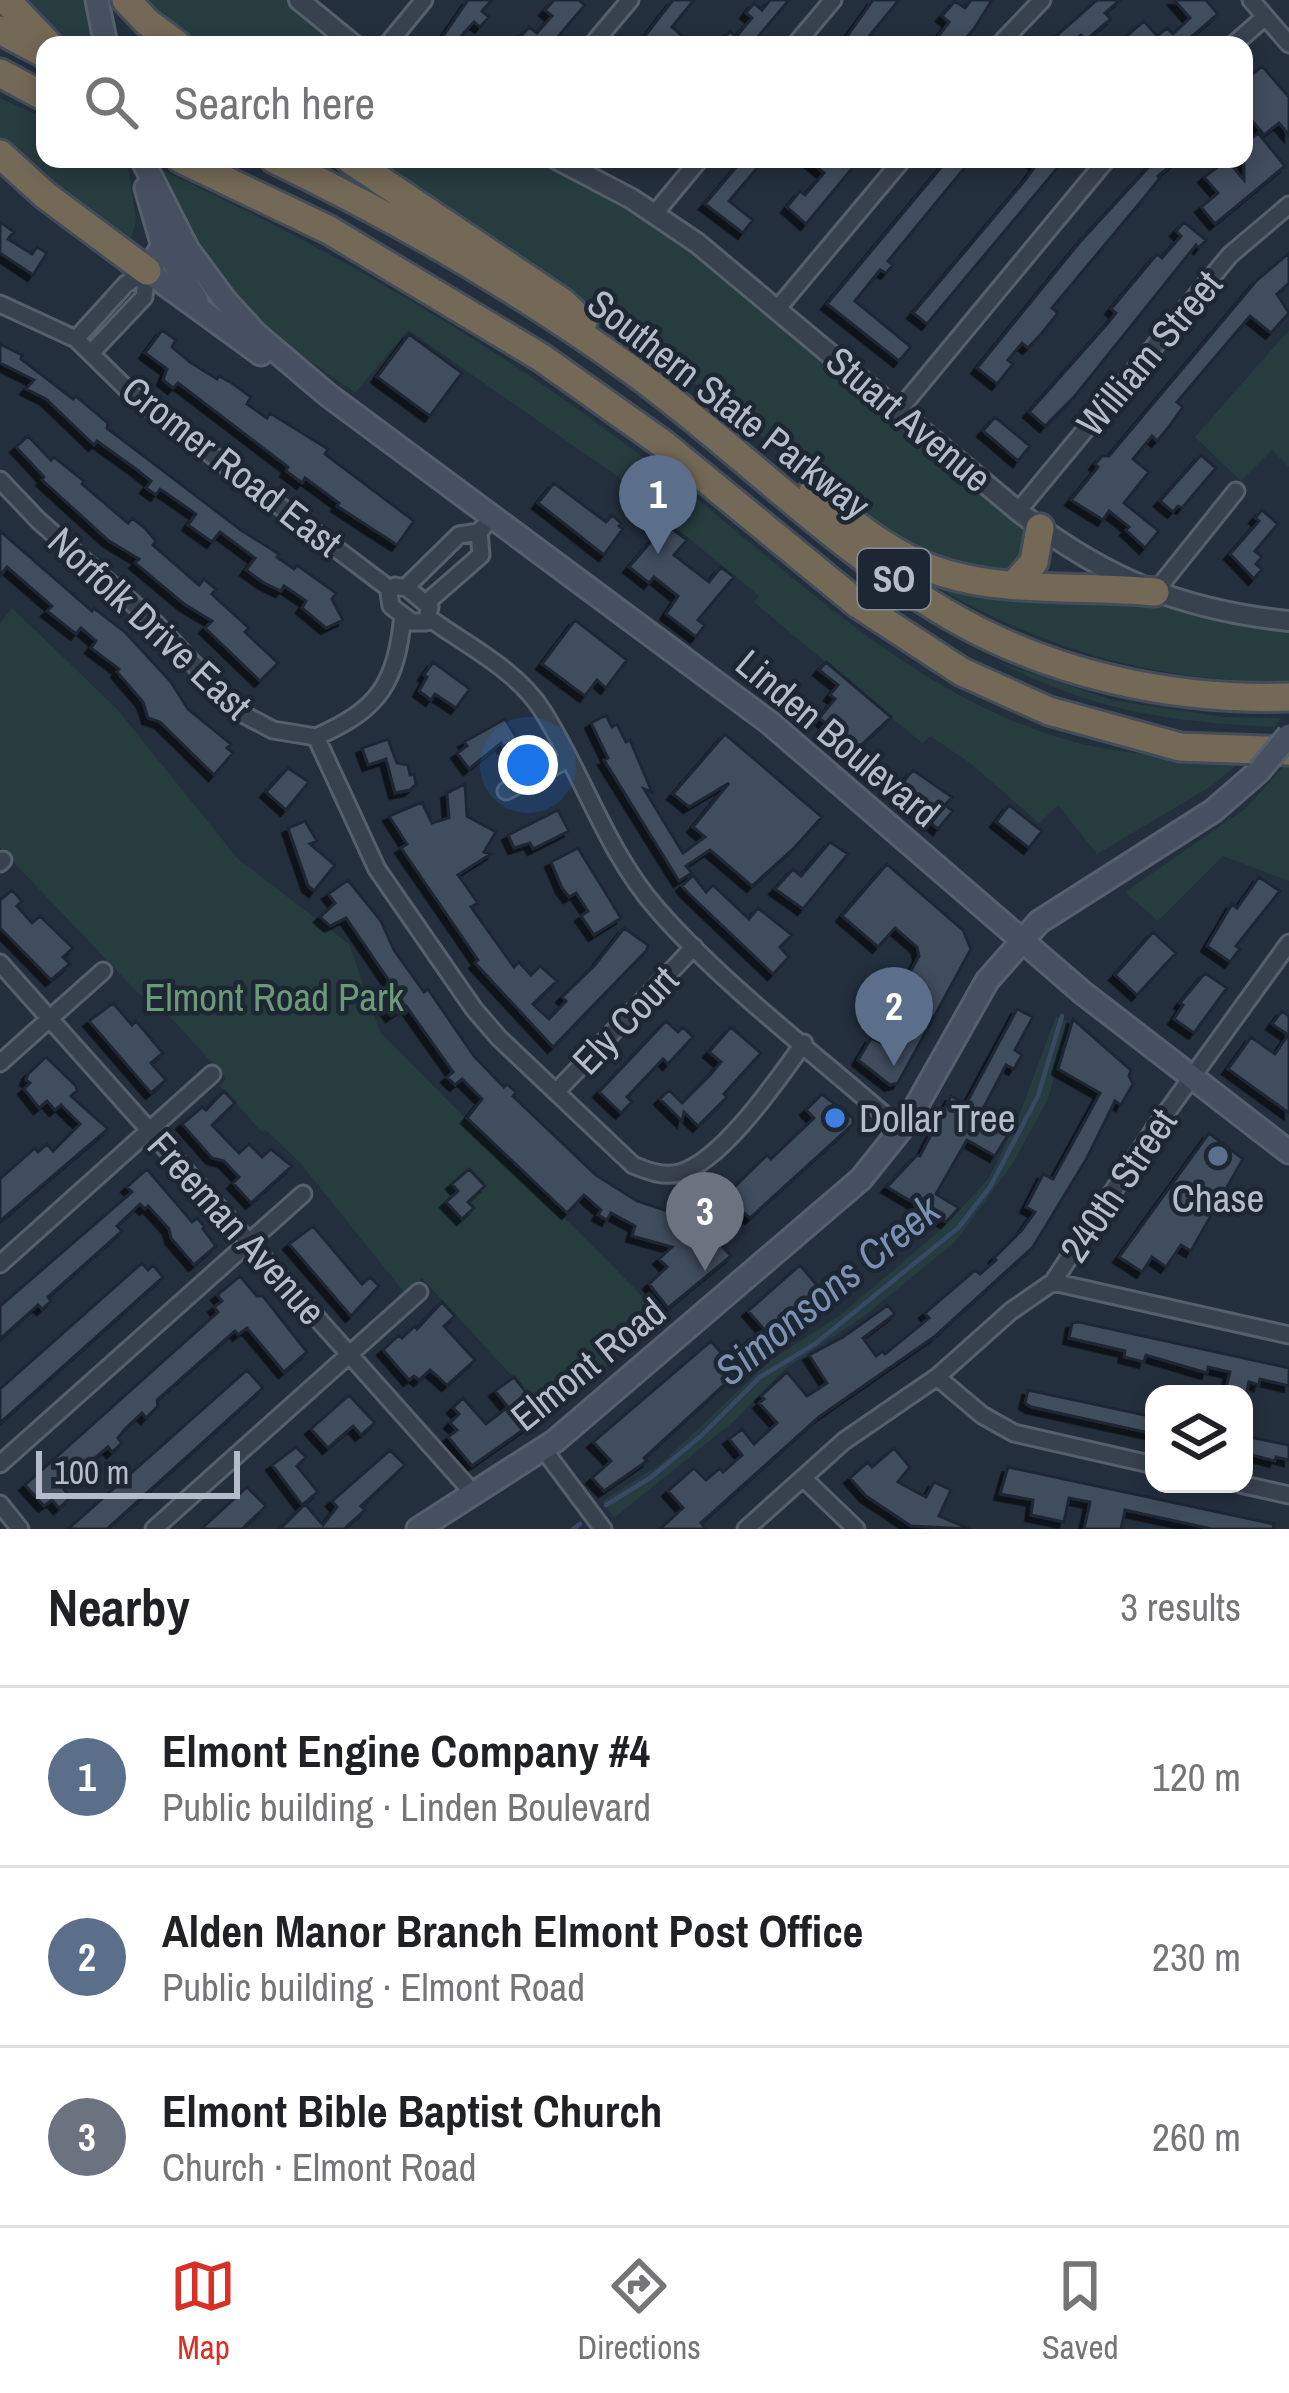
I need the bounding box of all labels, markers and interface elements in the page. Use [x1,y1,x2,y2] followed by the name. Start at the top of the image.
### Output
[36,36,1253,168] search box
[78,69,144,135] icon: search
[174,72,375,133] text: Search here
[1065,259,1234,447] street label: William Street
[577,277,881,531] street label: Southern State Parkway
[816,335,1002,503] street label: Stuart Avenue
[112,364,352,568] street label: Cromer Road East
[619,455,697,554] pin: 1
[37,516,263,731] street label: Norfolk Drive East
[858,549,930,609] road number: SO
[725,638,951,838] street label: Linden Boulevard
[498,735,558,795] your location
[561,955,689,1085] street label: Ely Court
[855,967,933,1066] pin: 2
[144,971,405,1023] park label: Elmont Road Park
[859,1092,1015,1144] place label: Dollar Tree
[1048,1098,1188,1272] street label: 240th Street
[822,1105,848,1131] marker: Dollar Tree
[136,1120,338,1336] street label: Freeman Avenue
[1205,1143,1231,1169] marker: Chase
[666,1172,744,1271] pin: 3
[1172,1172,1264,1224] place label: Chase
[703,1181,952,1398] water label: Simonsons Creek
[500,1286,676,1442] street label: Elmont Road
[1145,1385,1253,1493] map controls
[1145,1385,1253,1493] button: layers
[36,1445,240,1498] scale bar
[54,1450,129,1494] text: 100 m
[48,1573,190,1642] text: Nearby
[1120,1581,1241,1633] text: 3 results
[162,1720,650,1781] text: Elmont Engine Company #4
[78,1751,96,1803] text: 1
[1152,1751,1241,1803] text: 120 m
[162,1781,651,1833] text: Public building · Linden Boulevard
[162,1900,863,1961] text: Alden Manor Branch Elmont Post Office
[78,1931,96,1983] text: 2
[1152,1931,1241,1983] text: 230 m
[162,1961,585,2013] text: Public building · Elmont Road
[162,2080,662,2141] text: Elmont Bible Baptist Church
[78,2111,96,2163] text: 3
[1152,2111,1241,2163] text: 260 m
[162,2141,477,2193] text: Church · Elmont Road
[170,2253,236,2369] tab: Map
[577,2253,701,2369] tab: Directions
[1042,2253,1118,2369] tab: Saved

